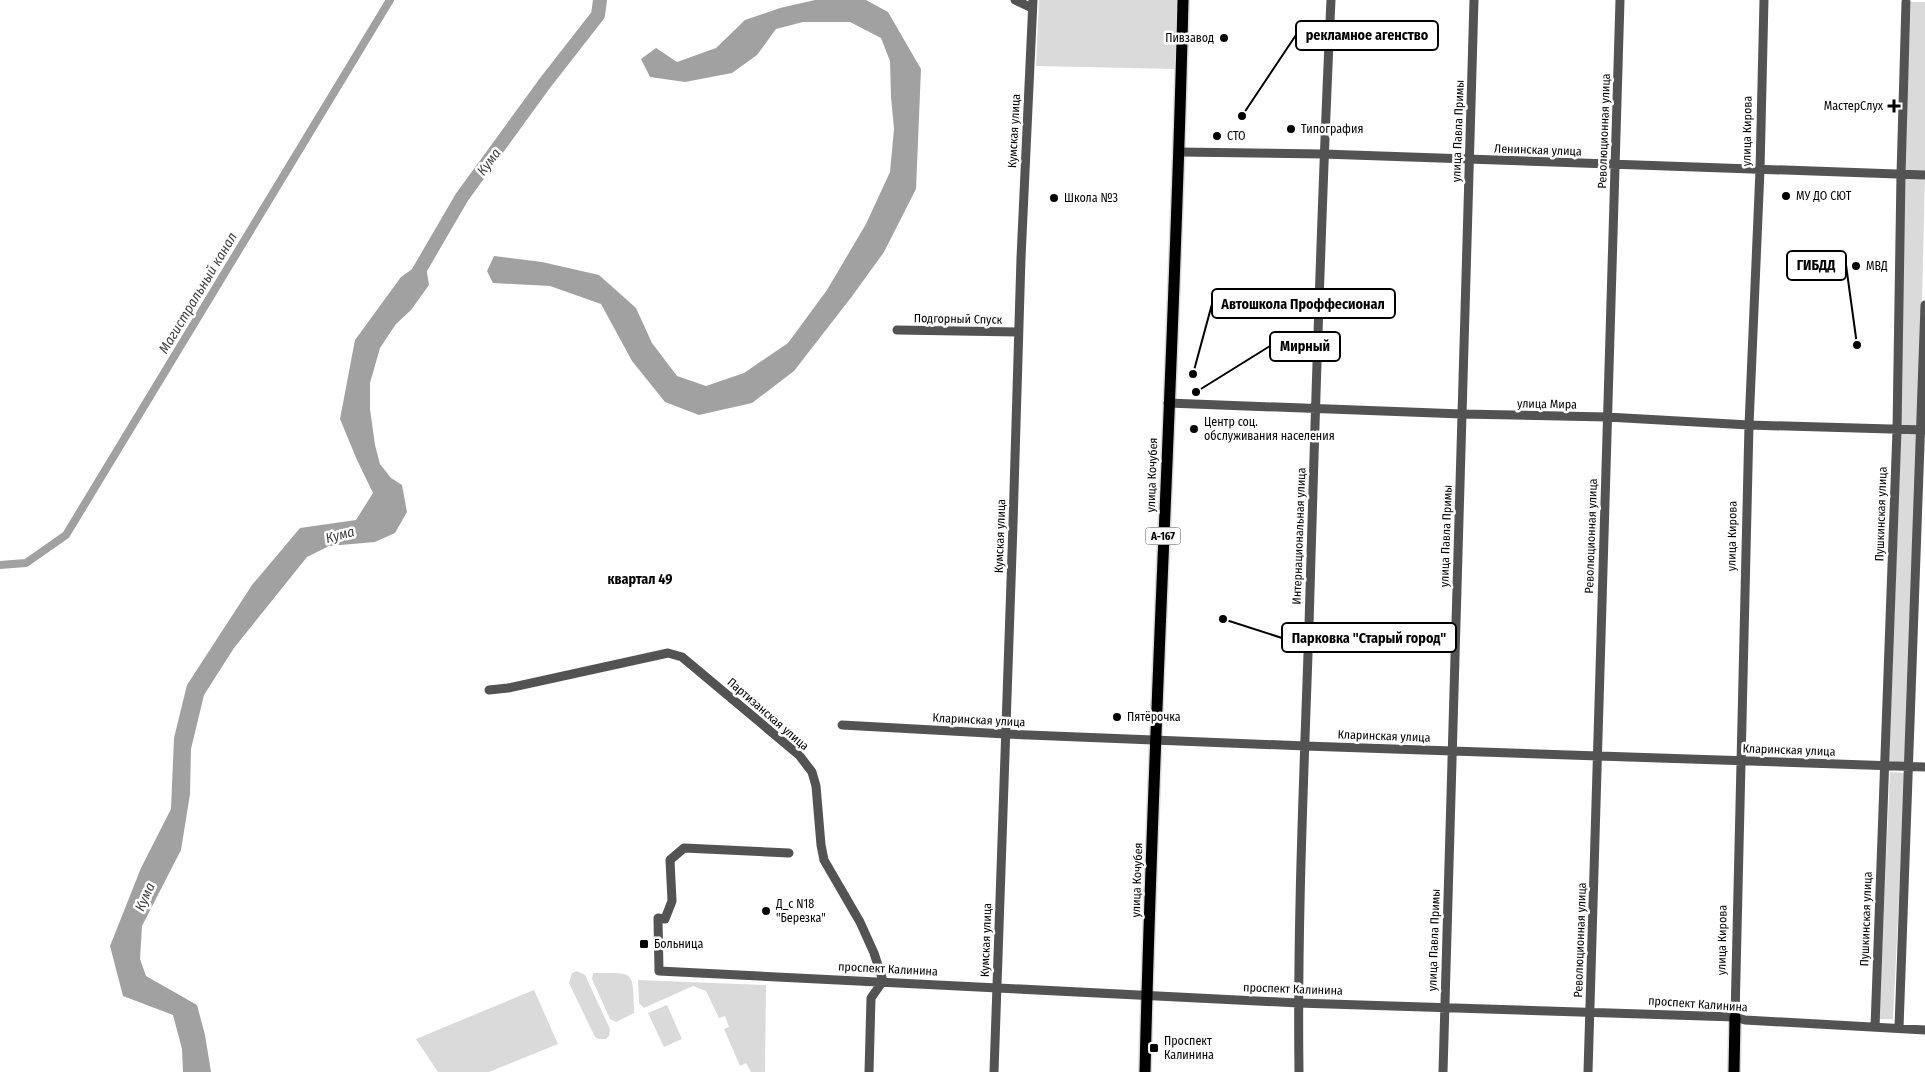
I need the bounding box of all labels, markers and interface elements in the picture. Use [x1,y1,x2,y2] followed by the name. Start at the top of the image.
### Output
[1296,21,1438,50] callout: рекламное агенство
[1306,27,1429,44] text: рекламное агенство
[1165,31,1214,45] place label: Пивзавод
[1218,32,1230,44] marker: Пивзавод
[1595,73,1613,189] street label: Революционная улица
[1449,80,1467,182] street label: улица Павла Примы
[1005,93,1023,168] street label: Кумская улица
[1739,96,1755,166] street label: улица Кирова
[1824,99,1884,113] place label: МастерСлух
[1887,99,1901,113] marker: МастерСлух
[1301,122,1363,136] place label: Типография
[1285,123,1297,135] marker: Типография
[1227,129,1246,143] place label: СТО
[1211,130,1223,142] marker: СТО
[1494,141,1582,159] street label: Ленинская улица
[473,145,505,179] water label: Кума
[1796,189,1852,203] place label: МУ ДО СЮТ
[1780,190,1792,202] marker: МУ ДО СЮТ
[1064,191,1118,205] place label: Школа №3
[1048,192,1060,204] marker: Школа №3
[155,229,241,357] water label: Магистральный канал
[1787,251,1846,280] callout: ГИБДД
[1797,257,1835,274] text: ГИБДД
[1866,259,1888,273] place label: МВД
[1850,260,1862,272] marker: МВД
[1212,289,1395,318] callout: Автошкола Проффесионал
[1220,296,1385,313] text: Автошкола Проффесионал
[914,311,1003,327] street label: Подгорный Спуск
[1270,332,1340,361] callout: Мирный
[1280,338,1330,355] text: Мирный
[1517,396,1577,412] street label: улица Мира
[1204,415,1335,443] place label: Центр соц. обслуживания населения
[1188,423,1200,435] marker: Центр соц. обслуживания населения
[1144,437,1160,513] street label: улица Кочубея
[1872,466,1890,562] street label: Пушкинская улица
[1290,467,1308,605] street label: Интернациональная улица
[1582,478,1600,594] street label: Революционная улица
[1437,485,1455,587] street label: улица Павла Примы
[992,499,1008,573] street label: Кумская улица
[1724,501,1740,571] street label: улица Кирова
[324,523,356,547] water label: Кума
[1146,528,1180,544] road number: А-167
[607,571,673,588] district label: квартал 49
[1282,623,1456,652] callout: Парковка "Старый город"
[1292,630,1446,647] text: Парковка "Старый город"
[724,675,812,753] street label: Партизанская улица
[1127,710,1181,724] place label: Пятёрочка
[932,711,1026,729] street label: Кларинская улица
[1111,711,1123,723] marker: Пятёрочка
[1337,727,1431,745] street label: Кларинская улица
[1742,741,1836,759] street label: Кларинская улица
[1129,842,1145,918] street label: улица Кочубея
[1857,871,1875,967] street label: Пушкинская улица
[131,880,159,914] water label: Кума
[1571,882,1589,998] street label: Революционная улица
[1425,889,1443,991] street label: улица Павла Примы
[775,897,826,925] place label: Д_с N18 "Березка"
[978,903,994,977] street label: Кумская улица
[760,905,772,917] marker: Д_с N18 "Березка"
[1714,905,1730,975] street label: улица Кирова
[654,937,703,951] place label: Больница
[638,938,650,950] marker: Больница
[838,959,938,979] street label: проспект Калинина
[1243,980,1343,998] street label: проспект Калинина
[1648,994,1748,1014] street label: проспект Калинина
[1164,1034,1214,1062] place label: Проспект Калинина
[1148,1042,1160,1054] marker: Проспект Калинина

